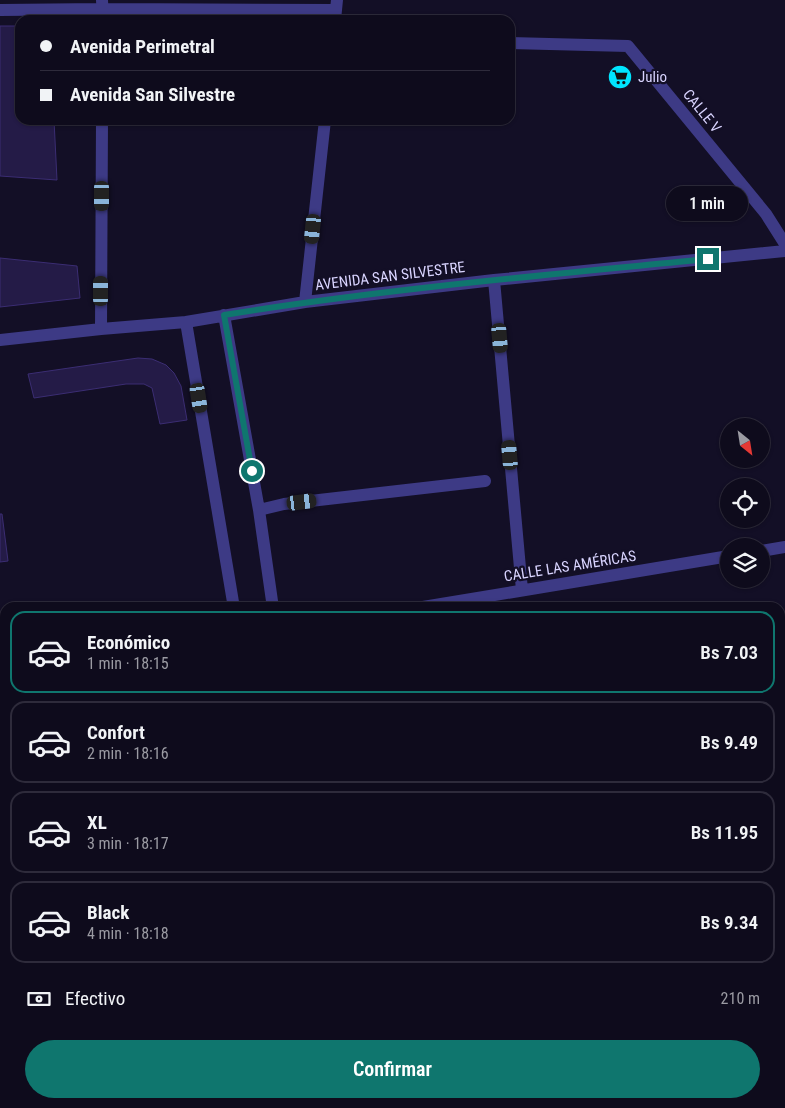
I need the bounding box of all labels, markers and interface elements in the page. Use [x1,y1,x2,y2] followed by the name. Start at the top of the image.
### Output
[70,35,215,58] text: Avenida Perimetral
[607,64,633,90] supermarket icon: Julio
[638,68,667,86] place label: Julio
[70,83,235,106] text: Avenida San Silvestre
[679,86,725,137] street label: CALLE V
[94,181,109,211] car
[667,186,749,222] callout: 1 min
[689,194,725,213] text: 1 min
[303,213,322,245] car
[697,248,719,270] route end
[314,258,466,294] street label: AVENIDA SAN SILVESTRE
[93,276,108,306] car
[491,322,508,354] car
[189,382,208,414] car
[720,418,770,468] north arrow
[720,418,770,588] map controls
[501,439,518,471] car
[241,460,263,482] route start
[720,478,770,528] button: locate
[286,493,317,511] car
[720,538,770,588] button: layers
[503,547,638,585] street label: CALLE LAS AMÉRICAS
[27,630,72,675] icon: car
[87,631,170,654] text: Económico
[700,641,758,664] text: Bs 7.03
[87,654,169,673] text: 1 min · 18:15
[27,720,72,765] icon: car
[87,721,145,744] text: Confort
[700,731,758,754] text: Bs 9.49
[87,744,169,763] text: 2 min · 18:16
[27,810,72,855] icon: car
[87,811,107,834] text: XL
[691,821,758,844] text: Bs 11.95
[87,834,169,853] text: 3 min · 18:17
[27,900,72,945] icon: car
[87,901,129,924] text: Black
[700,911,758,934] text: Bs 9.34
[87,924,169,943] text: 4 min · 18:18
[25,985,53,1013] icon: cash
[65,987,125,1010] text: Efectivo
[721,989,760,1008] text: 210 m
[25,1040,760,1098] button: Confirmar

